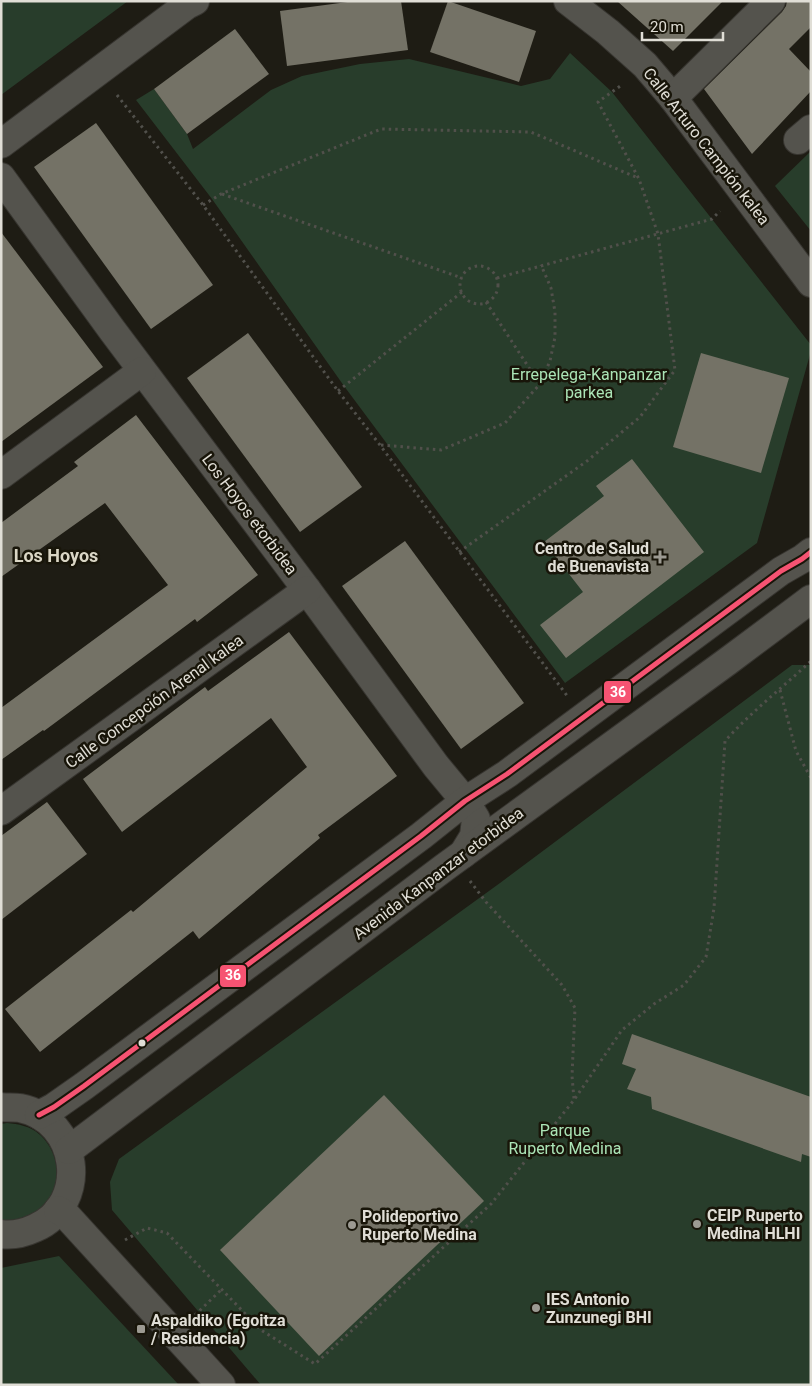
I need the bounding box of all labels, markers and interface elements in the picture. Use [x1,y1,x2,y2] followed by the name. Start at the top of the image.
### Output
[642,10,723,42] scale bar
[650,18,684,36] text: 20 m
[639,64,774,229] street label: Calle Arturo Campión kalea
[511,365,668,402] park label: Errepelega-Kanpanzar parkea
[198,450,301,578] street label: Los Hoyos etorbidea
[535,539,649,576] place label: Centro de Salud de Buenavista
[14,545,98,566] district label: Los Hoyos
[653,550,667,564] marker: Centro de Salud de Buenavista
[62,630,247,772] street label: Calle Concepción Arenal kalea
[603,680,632,704] line badge: 36
[610,684,626,700] text: 36
[350,803,527,944] street label: Avenida Kanpanzar etorbidea
[219,964,247,988] line badge: 36
[225,967,241,983] text: 36
[137,1038,147,1048] unlabelled marker
[508,1121,622,1158] park label: Parque Ruperto Medina
[707,1206,803,1243] place label: CEIP Ruperto Medina HLHI
[362,1207,477,1244] place label: Polideportivo Ruperto Medina
[691,1218,703,1230] marker: CEIP Ruperto Medina HLHI
[346,1219,358,1231] marker: Polideportivo Ruperto Medina
[546,1290,652,1327] place label: IES Antonio Zunzunegi BHI
[530,1302,542,1314] marker: IES Antonio Zunzunegi BHI
[150,1311,286,1348] place label: Aspaldiko (Egoitza / Residencia)
[135,1323,147,1335] marker: Aspaldiko (Egoitza / Residencia)

